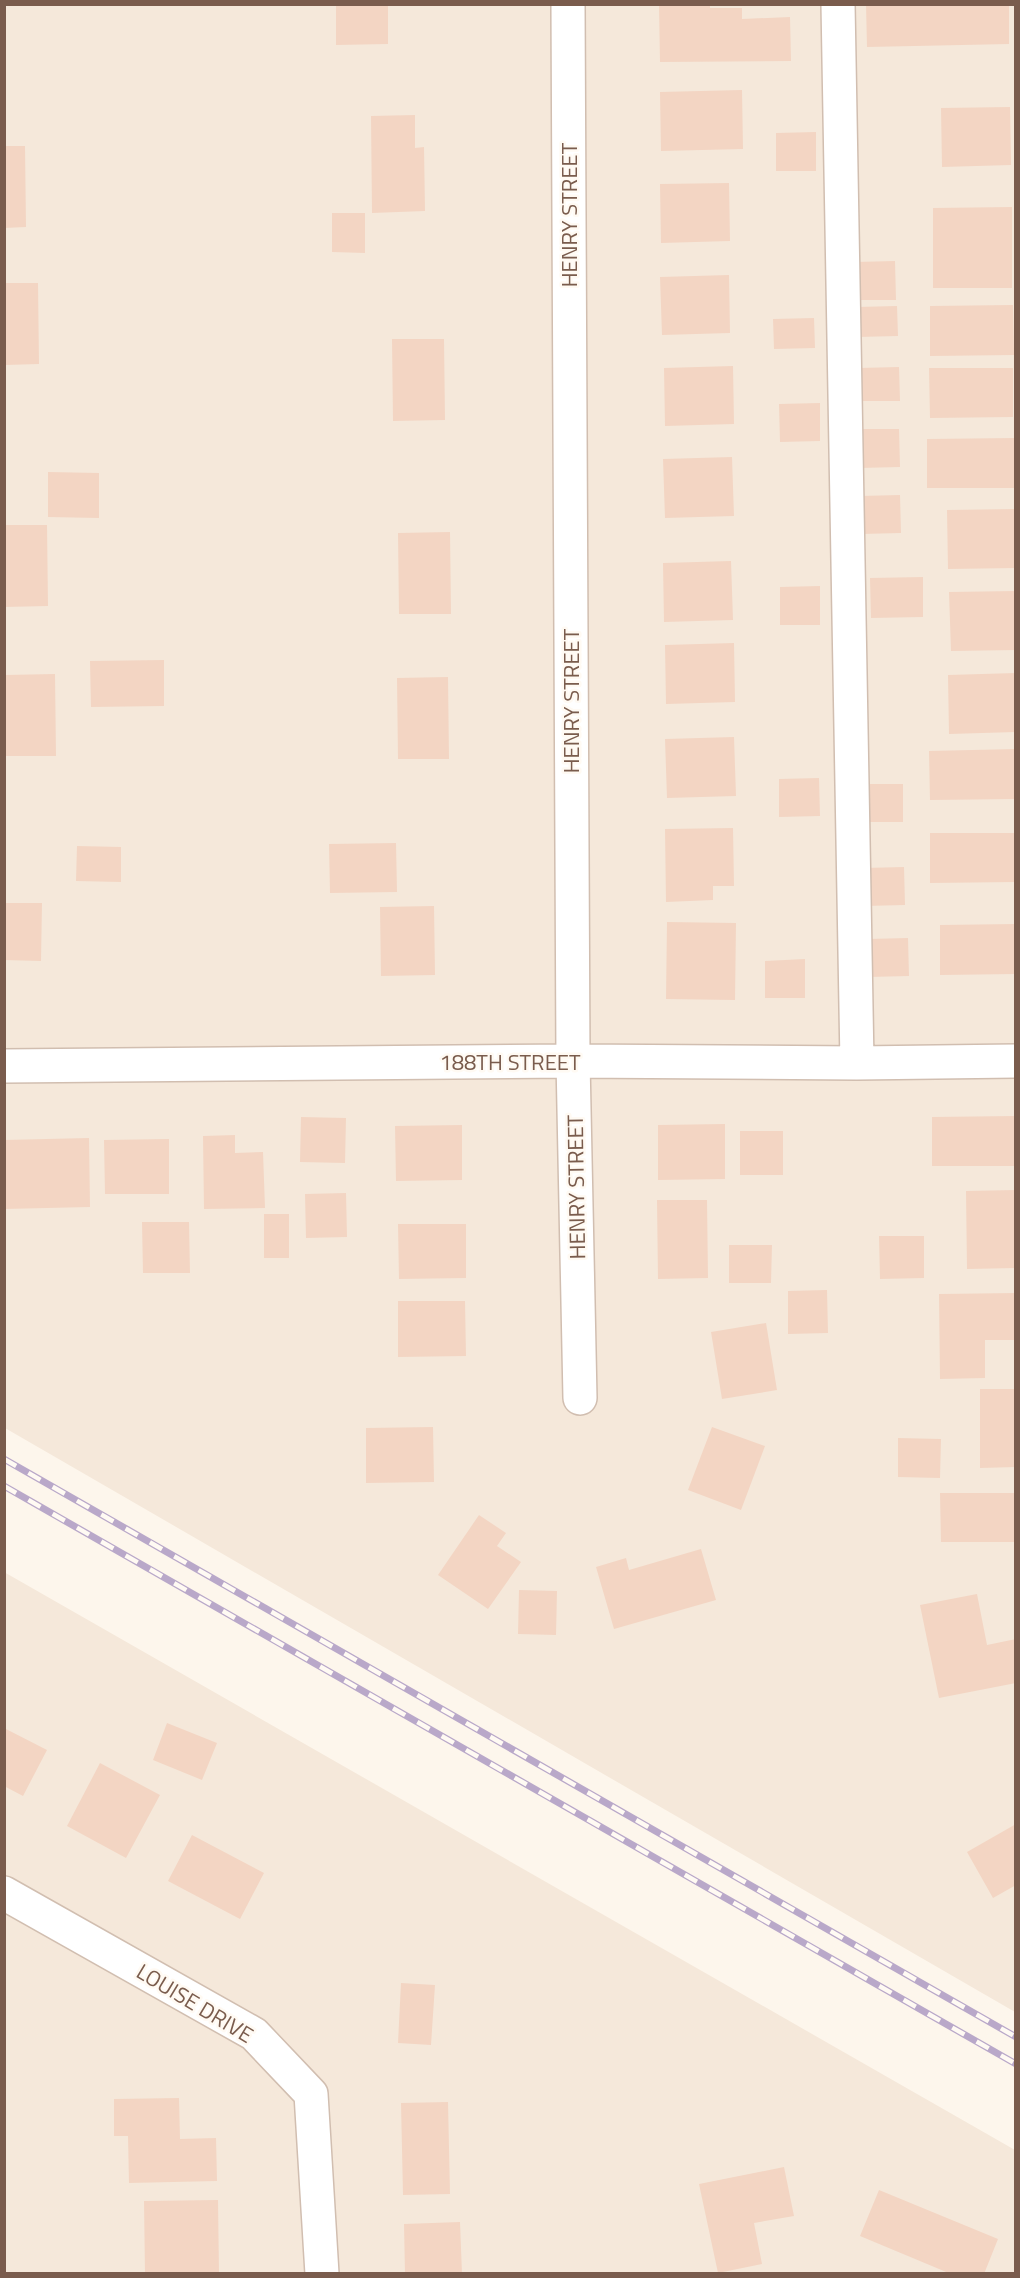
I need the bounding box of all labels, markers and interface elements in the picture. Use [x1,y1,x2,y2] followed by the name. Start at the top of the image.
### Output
[552,142,586,287] street label: HENRY STREET
[554,628,588,773] street label: HENRY STREET
[439,1045,581,1079] street label: 188TH STREET
[558,1114,594,1260] street label: HENRY STREET
[130,1955,260,2051] street label: LOUISE DRIVE

